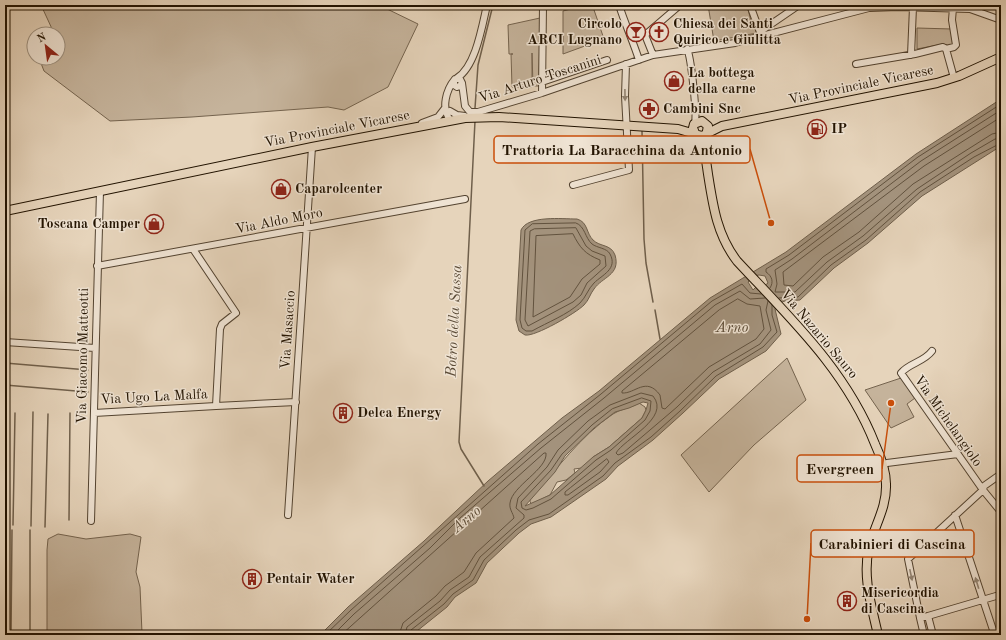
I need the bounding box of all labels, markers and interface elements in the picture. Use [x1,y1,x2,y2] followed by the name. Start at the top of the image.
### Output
[527,17,622,47] place label: Circolo ARCI Lugnano
[673,17,781,47] place label: Chiesa dei Santi Quirico e Giulitta
[625,21,647,43] bar icon: Circolo ARCI Lugnano
[648,21,670,43] church icon: Chiesa dei Santi Quirico e Giulitta
[26,26,66,66] north arrow
[36,31,49,45] text: N
[477,53,603,105] street label: Via Arturo Toscanini
[787,63,935,107] street label: Via Provinciale Vicarese
[688,66,756,96] place label: La bottega della carne
[663,70,685,92] shop icon: La bottega della carne
[622,89,628,102] one-way arrow
[638,98,660,120] pharmacy icon: Cambini Snc
[663,102,741,116] place label: Cambini Snc
[263,108,411,150] street label: Via Provinciale Vicarese
[806,118,828,140] fuel station icon: IP
[831,122,847,136] place label: IP
[494,136,750,163] callout: Trattoria La Baracchina da Antonio
[502,144,742,159] text: Trattoria La Baracchina da Antonio
[270,178,292,200] shop icon: Caparolcenter
[295,182,382,196] place label: Caparolcenter
[234,206,324,236] street label: Via Aldo Moro
[143,213,165,235] shop icon: Toscana Camper
[37,217,140,231] place label: Toscana Camper
[445,264,465,379] water label: Botro della Sassa
[778,287,860,381] street label: Via Nazario Sauro
[75,288,91,424] street label: Via Giacomo Matteotti
[278,290,298,370] street label: Via Masaccio
[715,321,749,336] water label: Arno
[911,373,985,469] street label: Via Michelangiolo
[100,387,208,407] street label: Via Ugo La Malfa
[332,402,354,424] building icon: Delca Energy
[357,406,442,420] place label: Delca Energy
[797,455,882,482] callout: Evergreen
[806,463,874,478] text: Evergreen
[449,504,484,537] water label: Arno
[811,530,974,557] callout: Carabinieri di Cascina
[818,538,966,553] text: Carabinieri di Cascina
[241,568,263,590] building icon: Pentair Water
[909,569,915,582] one-way arrow
[266,572,354,586] place label: Pentair Water
[974,577,980,589] one-way arrow
[861,586,939,616] place label: Misericordia di Cascina
[836,590,858,612] building icon: Misericordia di Cascina

